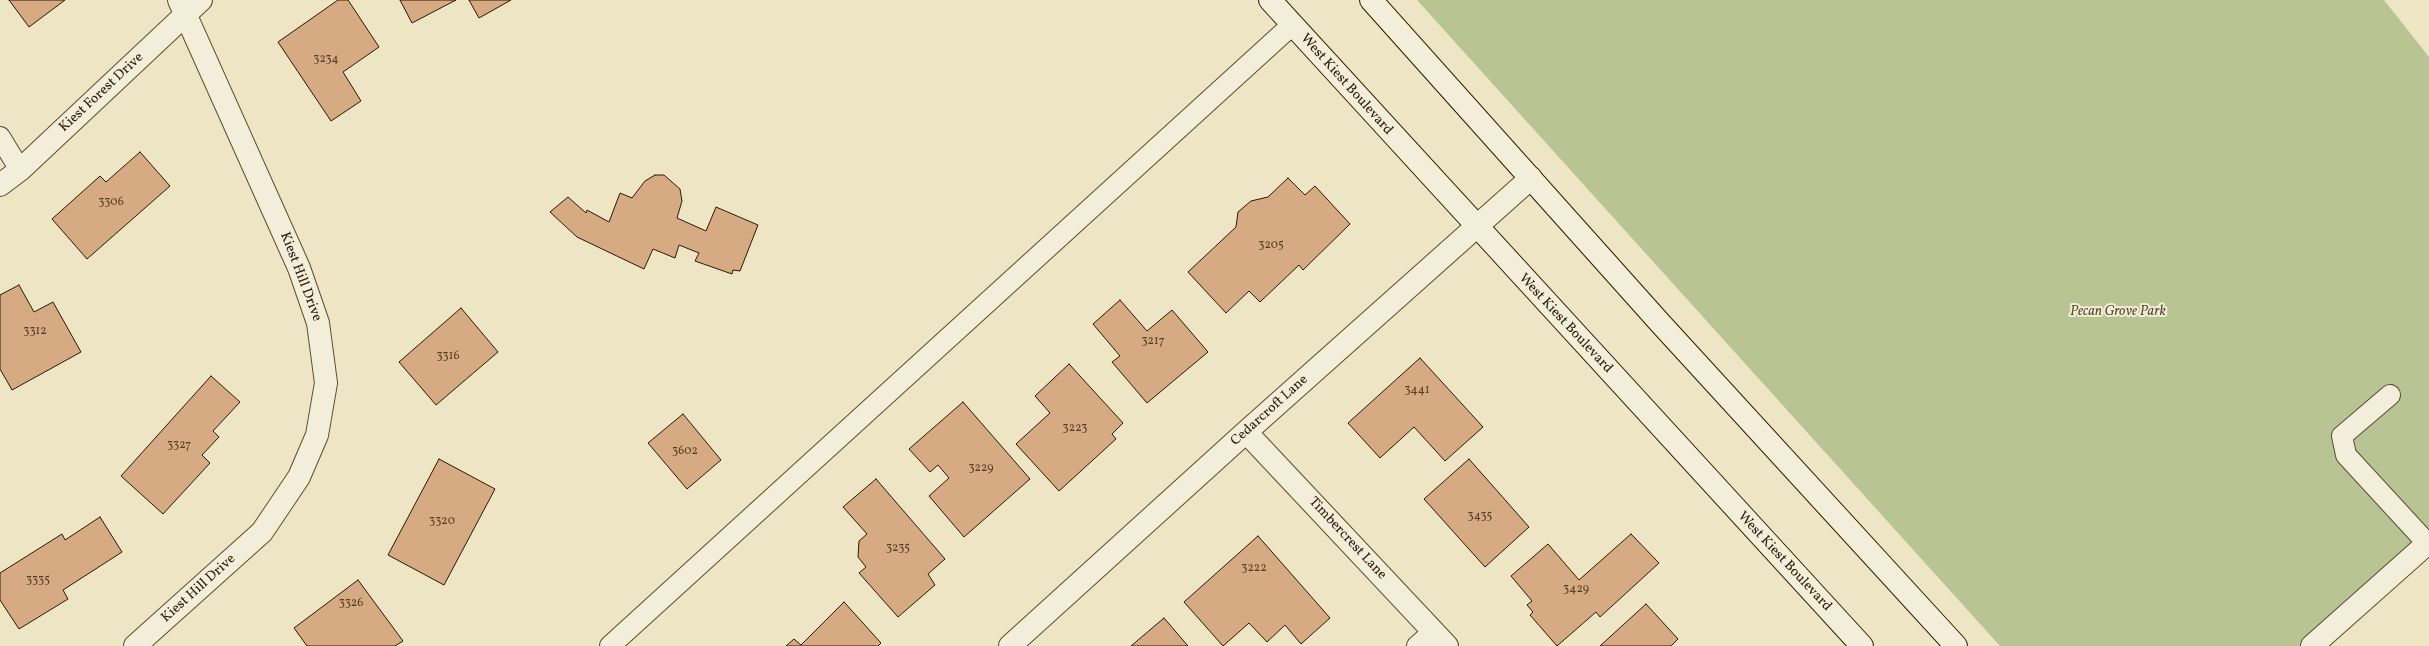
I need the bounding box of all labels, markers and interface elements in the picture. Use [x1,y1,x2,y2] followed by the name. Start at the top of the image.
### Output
[1296,31,1396,139] street label: West Kiest Boulevard
[56,50,148,136] street label: Kiest Forest Drive
[313,53,339,67] house number: 3234
[98,196,124,210] house number: 3306
[275,230,325,324] street label: Kiest Hill Drive
[1258,239,1284,253] house number: 3205
[1514,271,1616,377] street label: West Kiest Boulevard
[2070,304,2166,320] park label: Pecan Grove Park
[23,325,47,339] house number: 3312
[1141,335,1165,349] house number: 3217
[437,350,459,364] house number: 3316
[1228,372,1312,450] street label: Cedarcroft Lane
[1404,384,1430,398] house number: 3441
[1063,422,1087,436] house number: 3223
[167,439,191,453] house number: 3327
[672,445,698,459] house number: 3602
[968,462,994,476] house number: 3229
[1305,494,1389,584] street label: Timbercrest Lane
[1733,509,1835,615] street label: West Kiest Boulevard
[1468,510,1492,524] house number: 3435
[429,515,455,529] house number: 3320
[886,542,910,556] house number: 3235
[158,551,240,627] street label: Kiest Hill Drive
[1241,562,1267,576] house number: 3222
[26,574,50,588] house number: 3335
[1563,583,1589,597] house number: 3429
[339,597,363,611] house number: 3326

